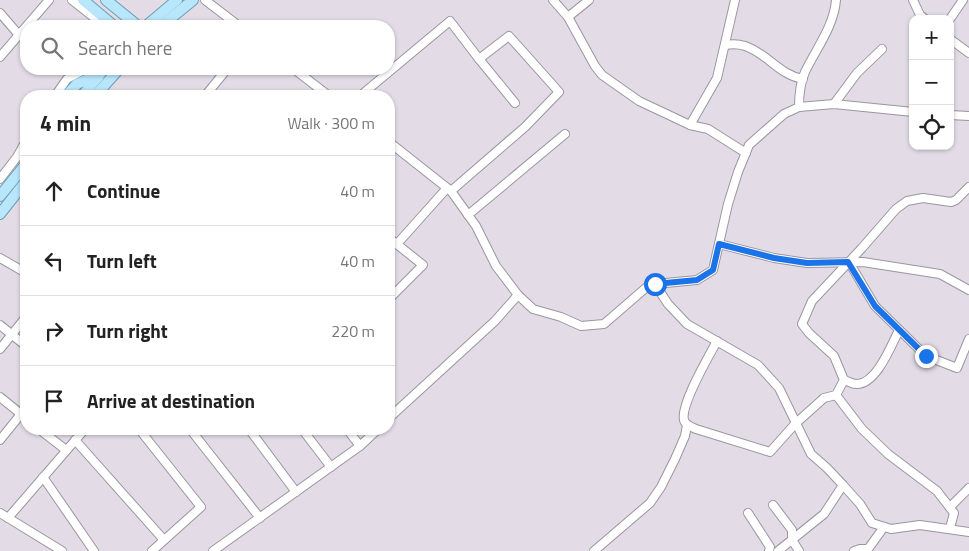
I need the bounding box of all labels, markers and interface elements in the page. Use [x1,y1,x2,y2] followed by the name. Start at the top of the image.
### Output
[909,15,954,150] map controls
[909,15,954,60] button: +
[20,20,395,75] search box
[78,33,172,62] text: Search here
[38,34,66,62] icon: search
[909,60,954,105] button: −
[909,105,954,150] button: locate
[40,107,91,139] text: 4 min
[287,111,375,135] text: Walk · 300 m
[87,176,160,205] text: Continue
[40,177,68,205] icon: ahead
[340,179,375,203] text: 40 m
[87,246,157,275] text: Turn left
[40,247,68,275] icon: left
[340,249,375,273] text: 40 m
[644,273,667,296] route start
[87,316,168,345] text: Turn right
[40,317,68,345] icon: right
[331,319,375,343] text: 220 m
[915,345,938,368] route end
[87,386,255,415] text: Arrive at destination
[40,387,68,415] icon: arrive

